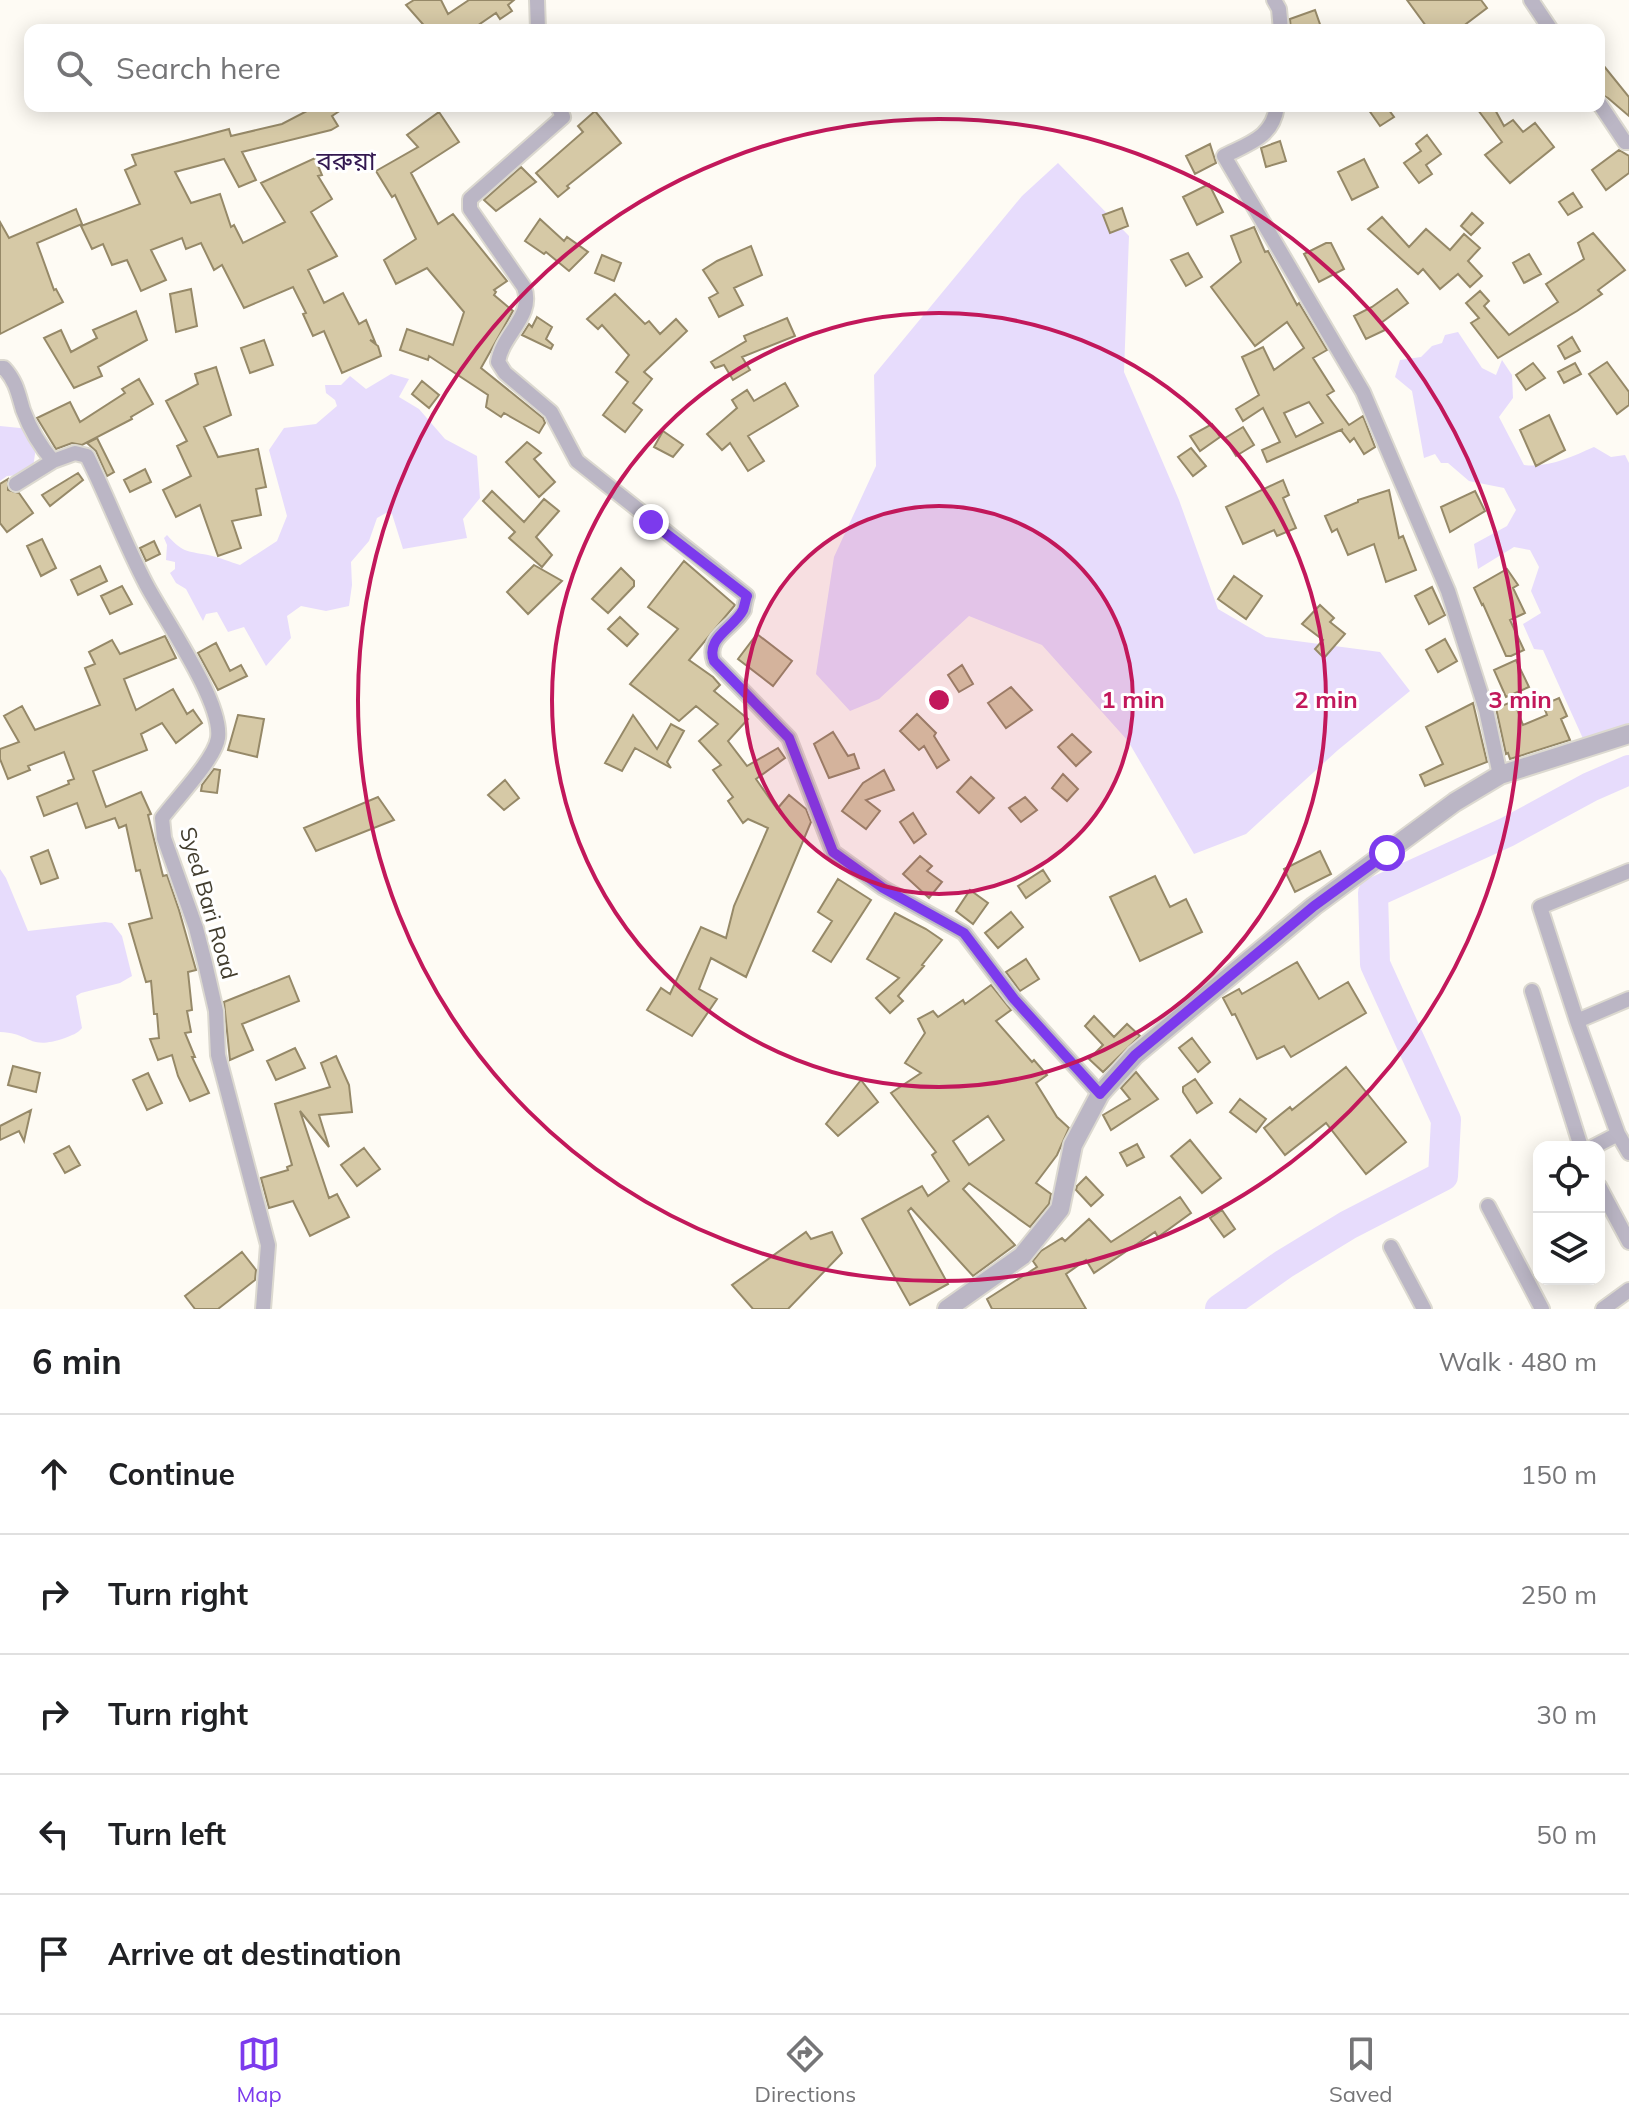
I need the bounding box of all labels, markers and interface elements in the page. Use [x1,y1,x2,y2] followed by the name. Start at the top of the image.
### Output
[24,24,1605,112] search box
[52,46,96,90] icon: search
[116,49,281,87] text: Search here
[315,144,377,177] district label: বরুয়া
[633,504,669,540] route end
[1101,684,1165,714] text: 1 min
[1294,684,1358,714] text: 2 min
[1488,684,1552,714] text: 3 min
[925,686,953,714] centre of rings
[174,824,244,982] street label: Syed Bari Road
[1369,835,1405,871] route start
[1533,1141,1605,1285] map controls
[1533,1141,1605,1213] button: locate
[1533,1213,1605,1285] button: layers
[32,1340,122,1383] text: 6 min
[1438,1345,1597,1378] text: Walk · 480 m
[32,1452,76,1496] icon: ahead
[108,1455,235,1493] text: Continue
[1521,1458,1597,1491] text: 150 m
[32,1572,76,1616] icon: right
[108,1575,248,1613] text: Turn right
[1521,1578,1597,1611] text: 250 m
[32,1692,76,1736] icon: right
[108,1695,248,1733] text: Turn right
[1536,1698,1597,1731] text: 30 m
[32,1812,76,1856] icon: left
[108,1815,226,1853] text: Turn left
[1536,1818,1597,1851] text: 50 m
[32,1932,76,1976] icon: arrive
[108,1935,402,1973] text: Arrive at destination
[236,2032,282,2108] tab: Map
[755,2032,856,2108] tab: Directions
[1329,2032,1393,2108] tab: Saved

